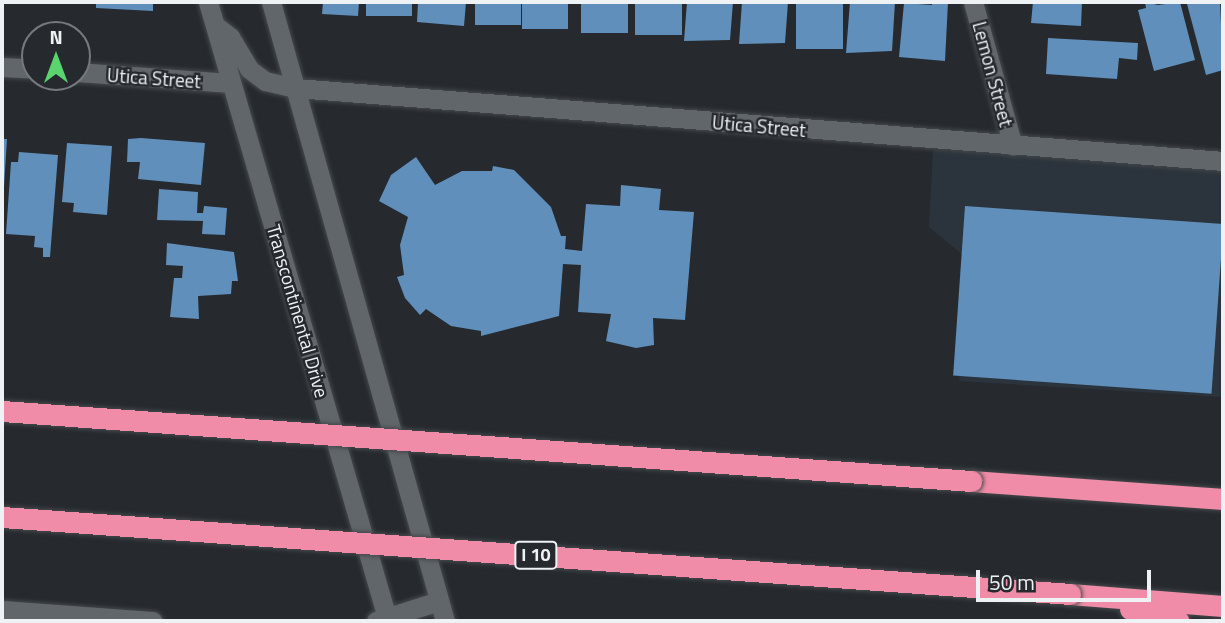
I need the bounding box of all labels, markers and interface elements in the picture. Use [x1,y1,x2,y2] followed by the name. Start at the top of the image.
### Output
[968,19,1018,129] street label: Lemon Street
[21,21,91,91] north arrow
[49,22,63,51] text: N
[106,63,202,93] street label: Utica Street
[711,111,807,141] street label: Utica Street
[262,222,334,400] street label: Transcontinental Drive
[513,540,559,570] road number: I 10
[980,556,1155,600] scale bar
[989,566,1035,598] text: 50 m

